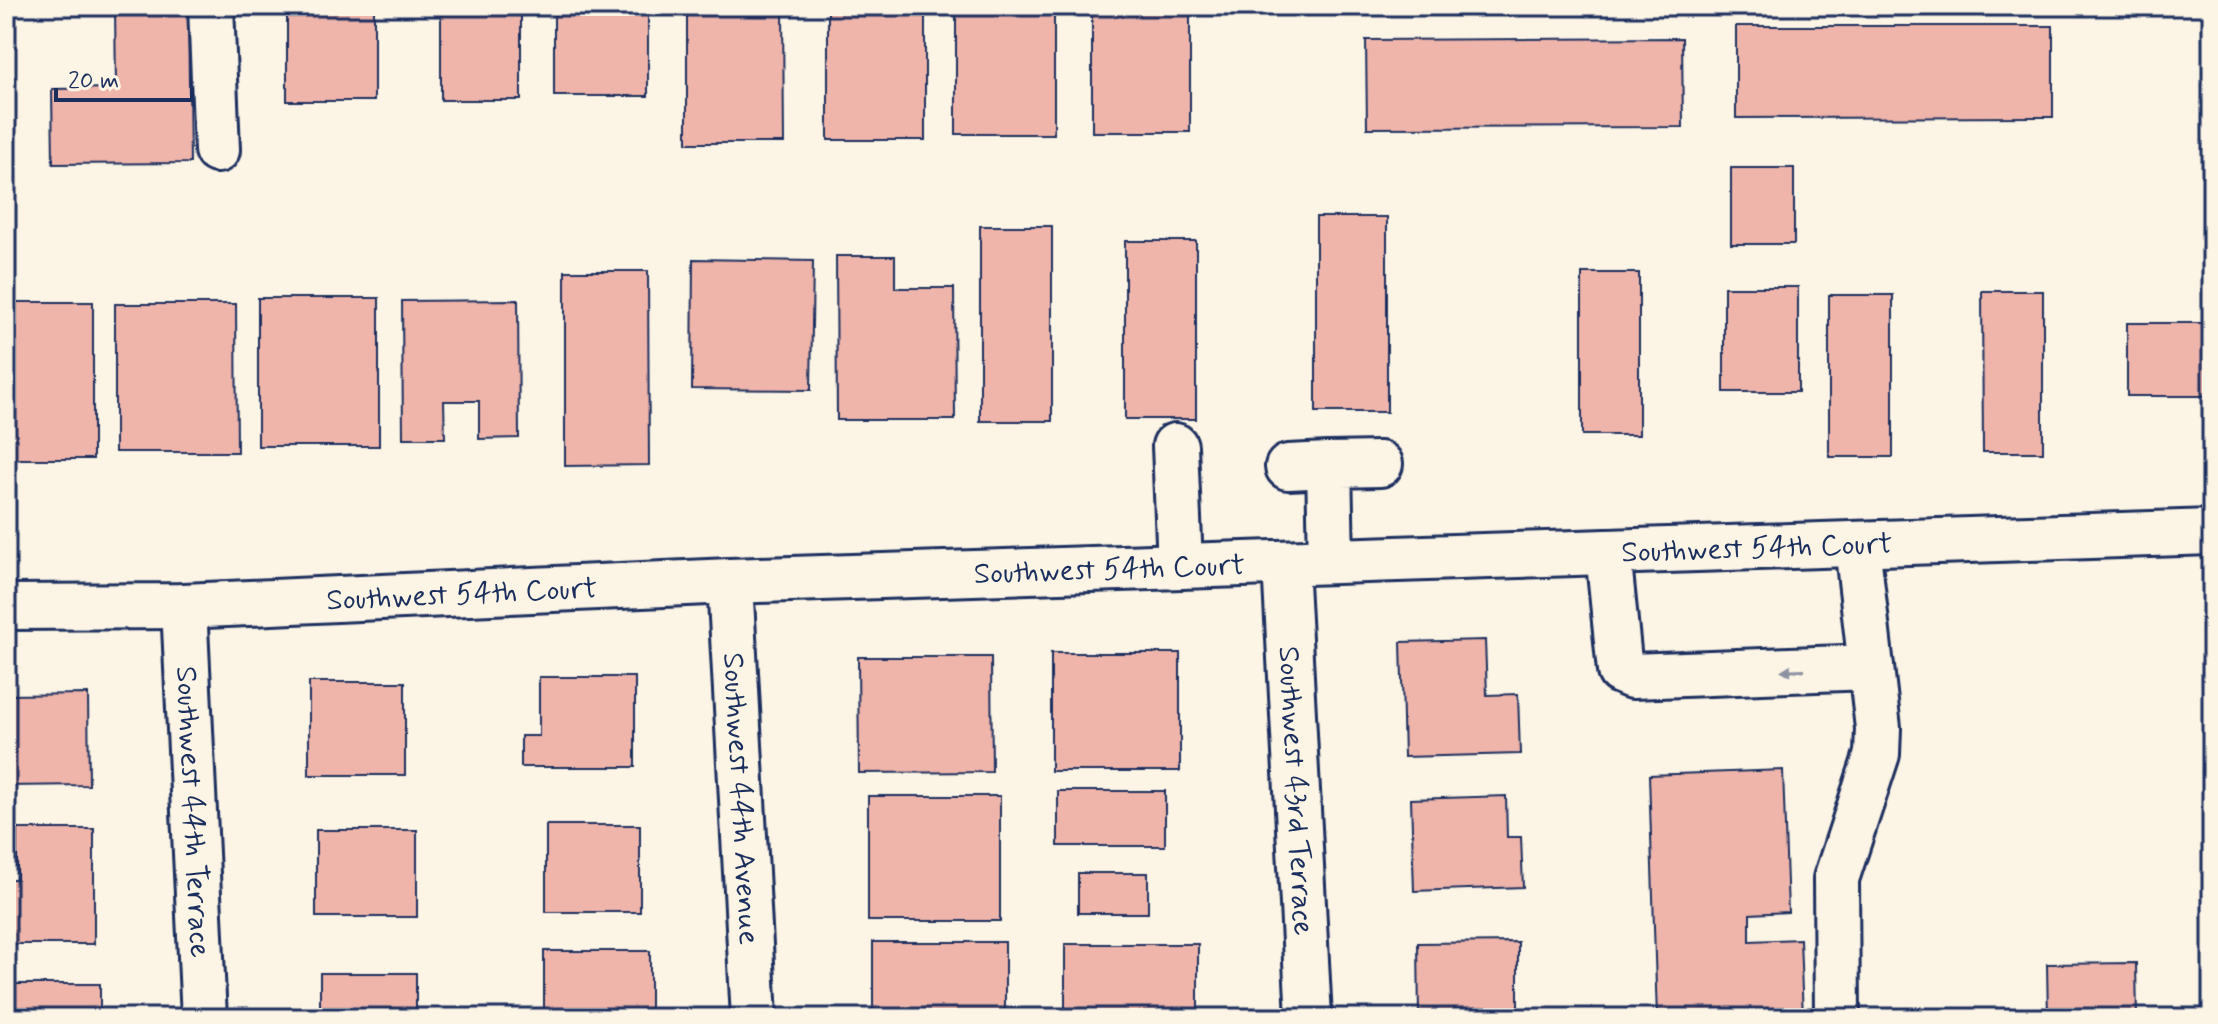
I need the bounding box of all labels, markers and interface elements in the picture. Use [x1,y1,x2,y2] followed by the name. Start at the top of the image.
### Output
[56,52,192,102] scale bar
[68,66,119,97] text: 20 m
[1621,525,1893,573] street label: Southwest 54th Court
[973,546,1245,594] street label: Southwest 54th Court
[325,569,598,620] street label: Southwest 54th Court
[1268,645,1323,936] street label: Southwest 43rd Terrace
[713,652,768,946] street label: Southwest 44th Avenue
[1780,663,1805,676] one-way arrow
[166,665,219,959] street label: Southwest 44th Terrace

